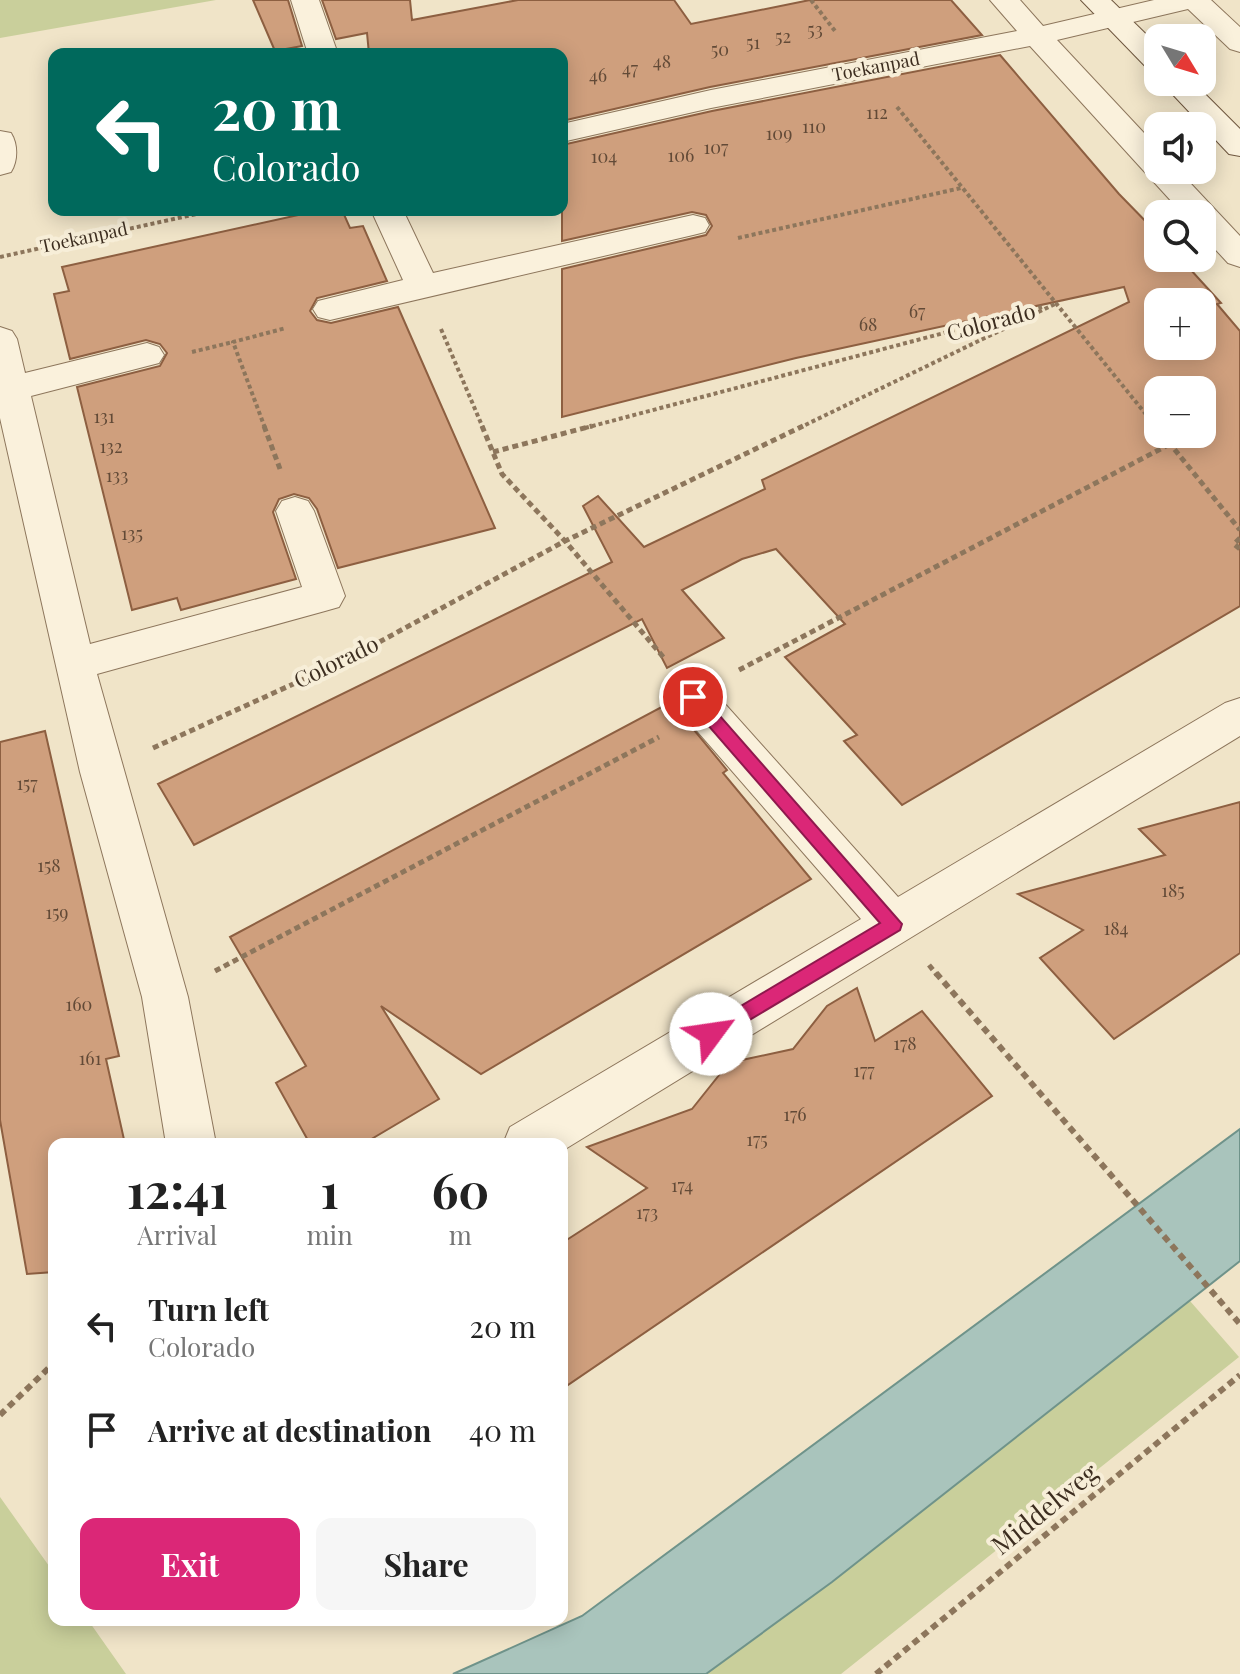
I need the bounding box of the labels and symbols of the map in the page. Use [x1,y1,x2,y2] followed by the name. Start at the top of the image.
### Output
[807,17,823,41] house number: 53
[775,24,791,48] house number: 52
[1144,24,1216,96] north arrow
[746,30,760,54] house number: 51
[711,37,729,61] house number: 50
[830,46,922,86] street label: Toekanpad
[653,49,671,73] house number: 48
[622,56,639,80] house number: 47
[589,63,607,87] house number: 46
[866,100,888,124] house number: 112
[802,114,826,138] house number: 110
[766,121,792,145] house number: 109
[704,135,729,159] house number: 107
[668,143,694,167] house number: 106
[591,144,617,168] house number: 104
[38,216,130,258] street label: Toekanpad
[943,295,1038,347] street label: Colorado
[909,299,926,323] house number: 67
[859,312,877,336] house number: 68
[93,404,115,428] house number: 131
[99,434,123,458] house number: 132
[106,463,128,487] house number: 133
[121,521,143,545] house number: 135
[288,628,383,694] street label: Colorado
[659,663,727,731] pin
[16,771,38,795] house number: 157
[37,853,61,877] house number: 158
[1161,878,1185,902] house number: 185
[45,900,69,924] house number: 159
[1104,916,1129,940] house number: 184
[66,992,92,1016] house number: 160
[669,992,753,1076] position arrow
[893,1031,917,1055] house number: 178
[79,1046,102,1070] house number: 161
[853,1058,875,1082] house number: 177
[783,1102,807,1126] house number: 176
[746,1127,768,1151] house number: 175
[671,1173,693,1197] house number: 174
[636,1200,658,1224] house number: 173
[983,1454,1105,1562] street label: Middelweg

